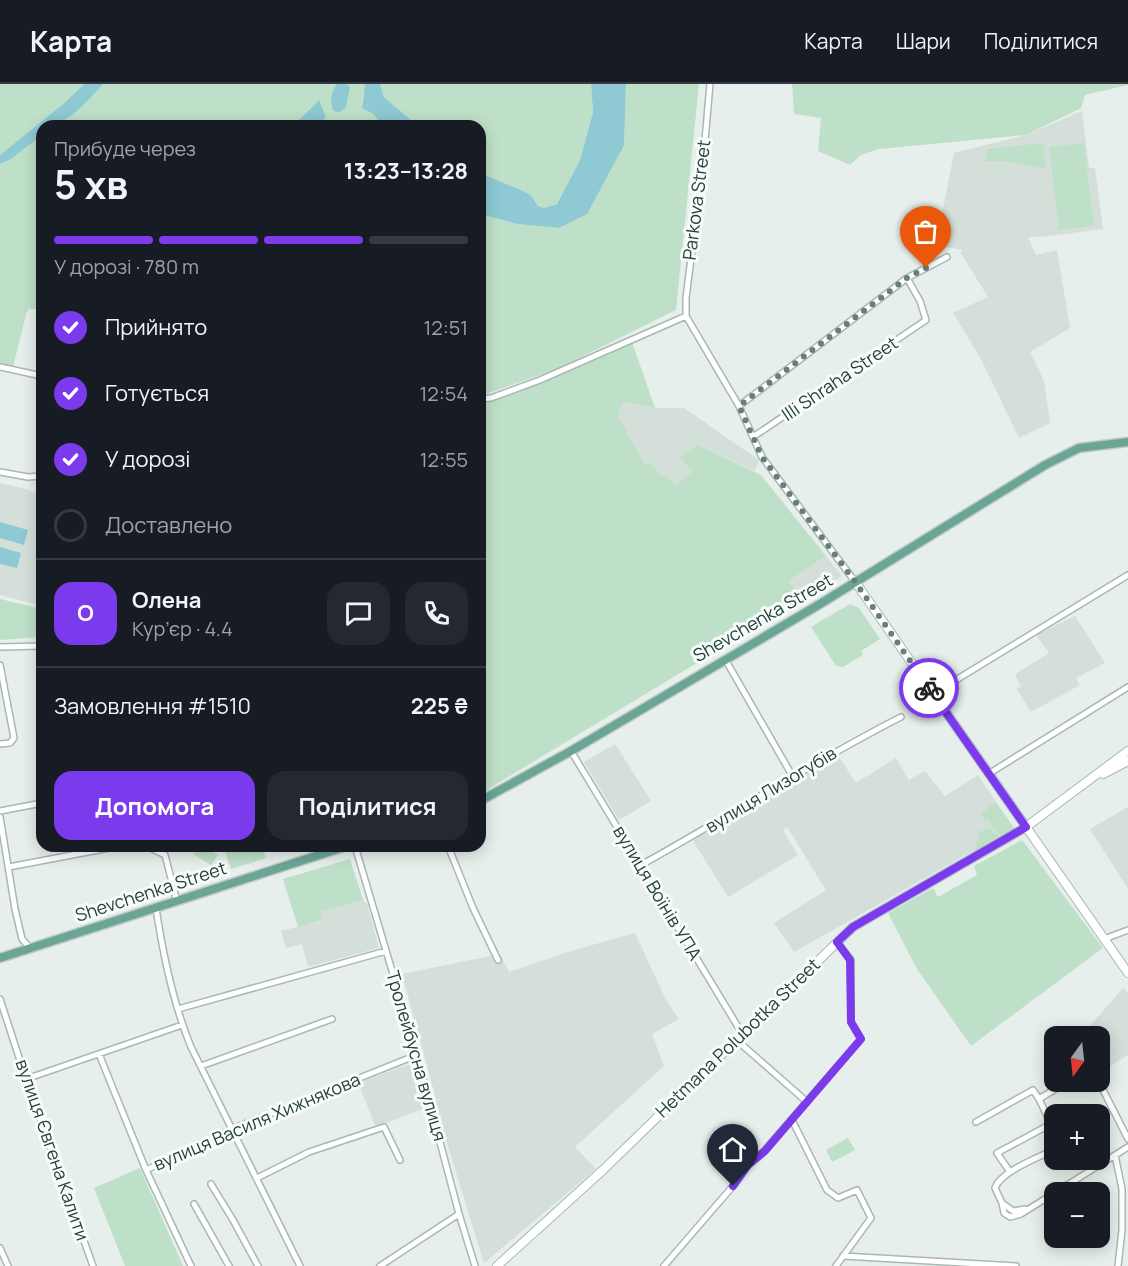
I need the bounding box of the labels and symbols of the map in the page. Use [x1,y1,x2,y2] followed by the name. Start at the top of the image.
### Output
[677,138,715,261] street label: Parkova Street
[900,206,951,268] pin
[777,330,902,426] street label: Illi Shraha Street
[688,567,837,667] street label: Shevchenka Street
[899,658,959,718] courier
[701,740,841,838] street label: вулиця Лизогубів
[608,821,708,965] street label: вулиця Воїнів УПА
[72,855,229,927] street label: Shevchenka Street
[650,952,825,1122] street label: Hetmana Polubotka Street
[381,968,453,1144] street label: Тролейбусна вулиця
[1044,1026,1110,1092] north arrow
[11,1056,95,1244] street label: вулиця Євгена Калити
[149,1067,364,1176] street label: вулиця Василя Хижнякова
[707,1124,758,1186] pin

